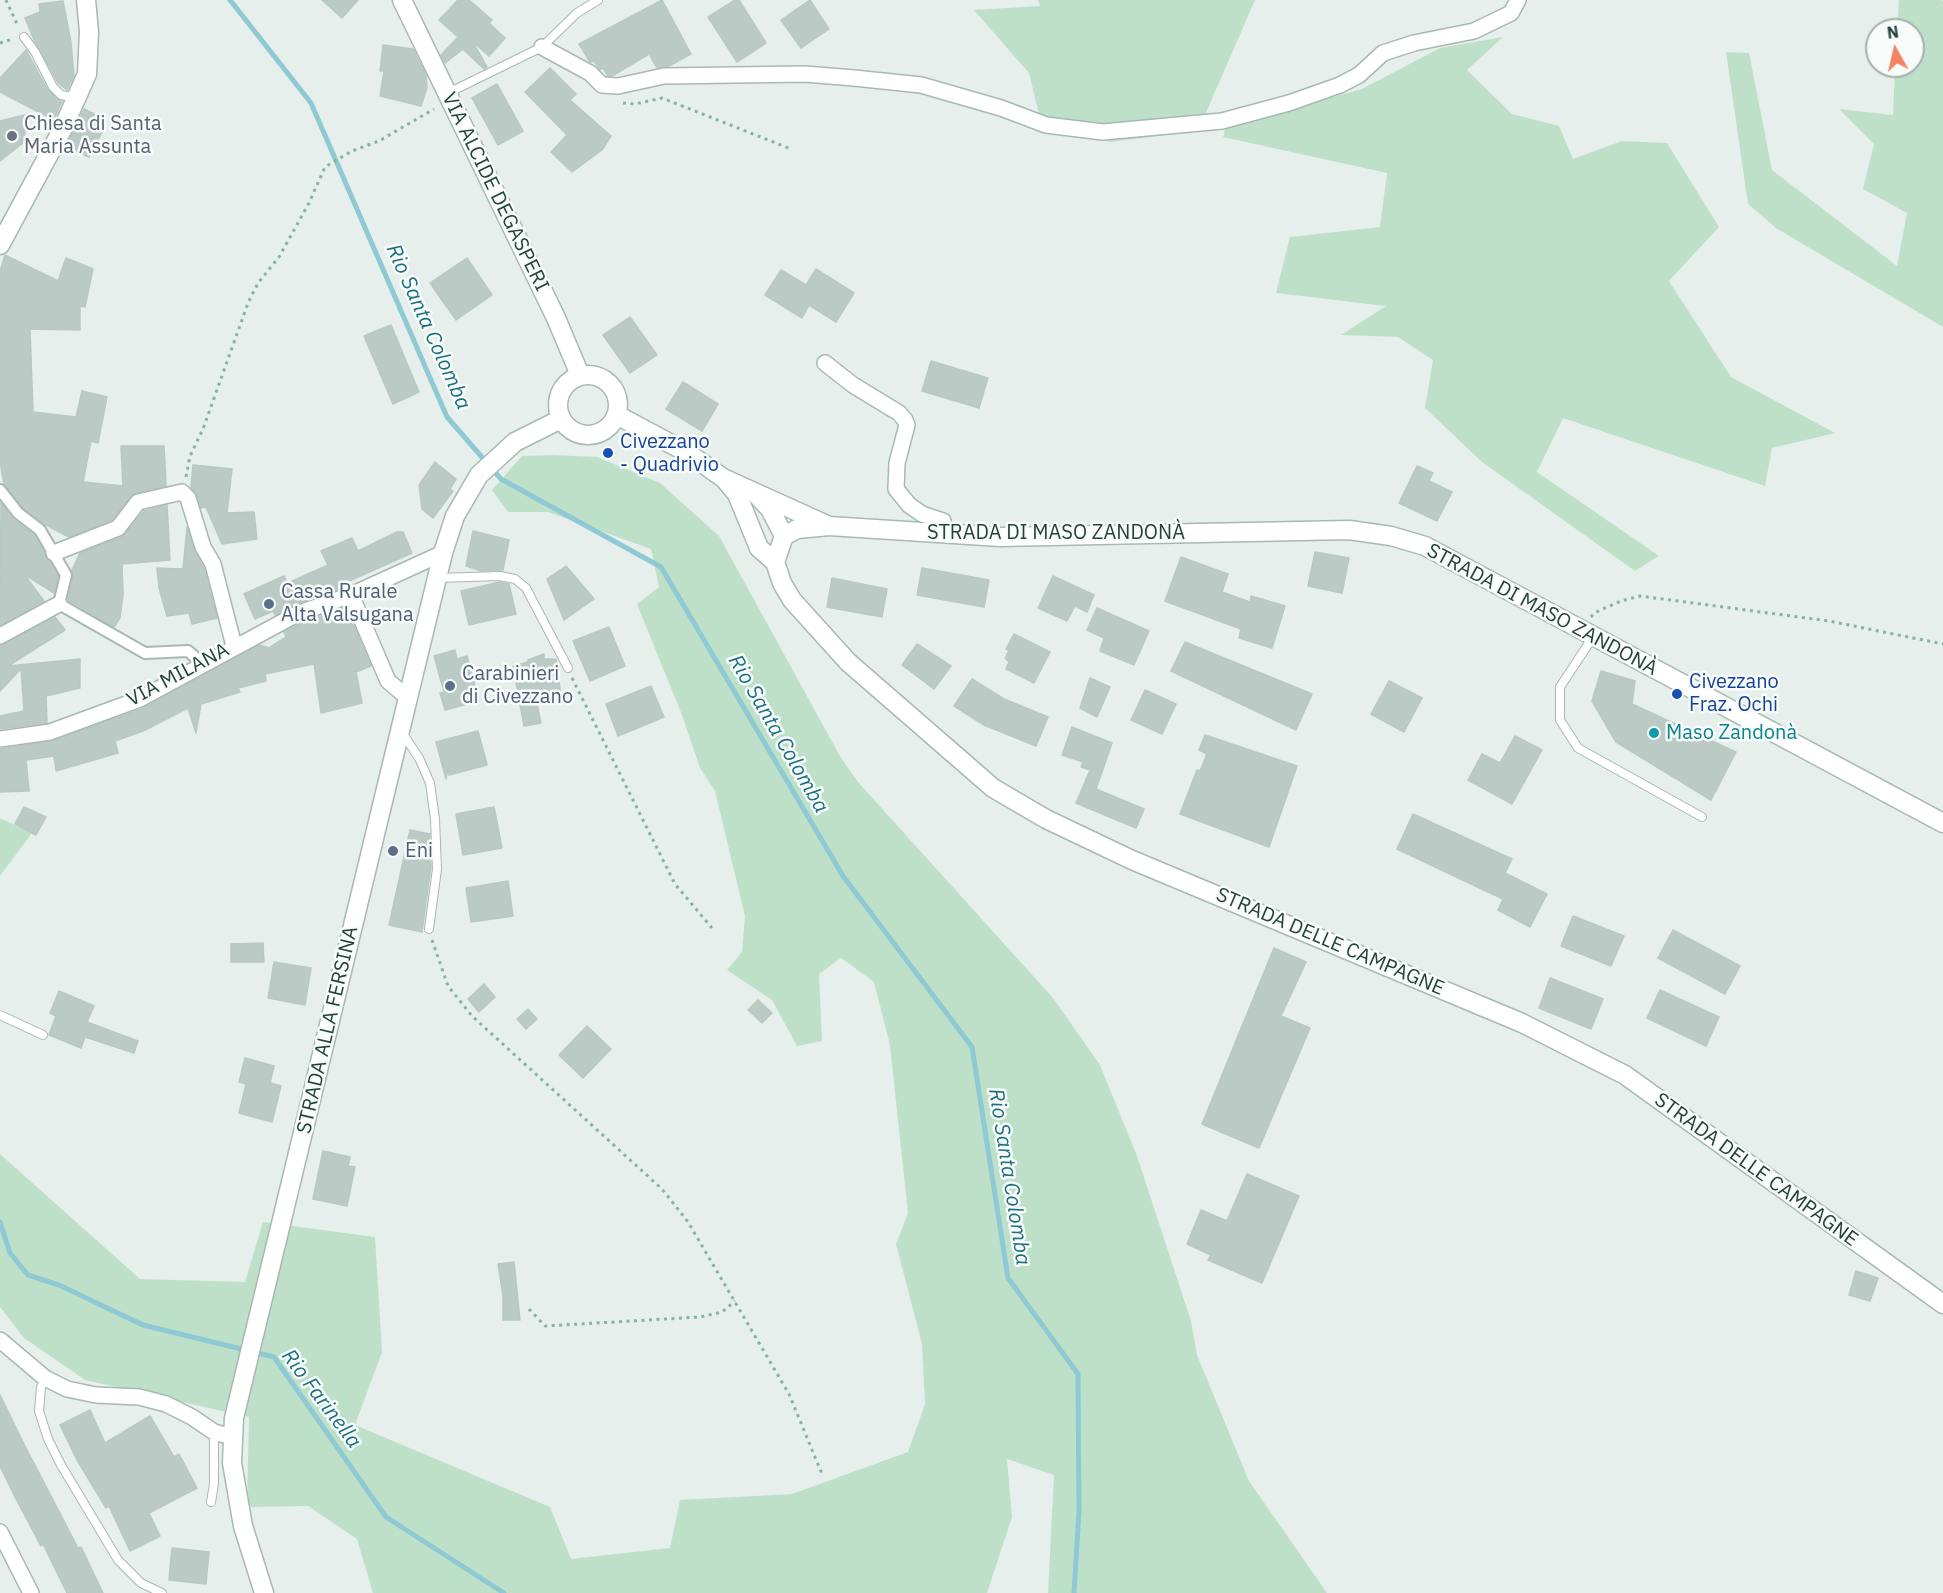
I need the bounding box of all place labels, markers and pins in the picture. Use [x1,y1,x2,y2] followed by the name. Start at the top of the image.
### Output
[24,112,162,159] place label: Chiesa di Santa Maria Assunta
[5,129,19,143] marker: Chiesa di Santa Maria Assunta
[620,430,719,477] place label: Civezzano - Quadrivio
[601,446,615,460] marker: Civezzano - Quadrivio
[281,580,414,627] place label: Cassa Rurale Alta Valsugana
[262,597,276,611] marker: Cassa Rurale Alta Valsugana
[462,662,573,709] place label: Carabinieri di Civezzano
[1689,670,1779,717] place label: Civezzano Fraz. Ochi
[443,679,457,693] marker: Carabinieri di Civezzano
[1670,687,1684,701] marker: Civezzano Fraz. Ochi
[1666,721,1797,745] place label: Maso Zandonà
[1647,726,1661,740] marker: Maso Zandonà
[405,839,433,863] place label: Eni
[386,844,400,858] marker: Eni

